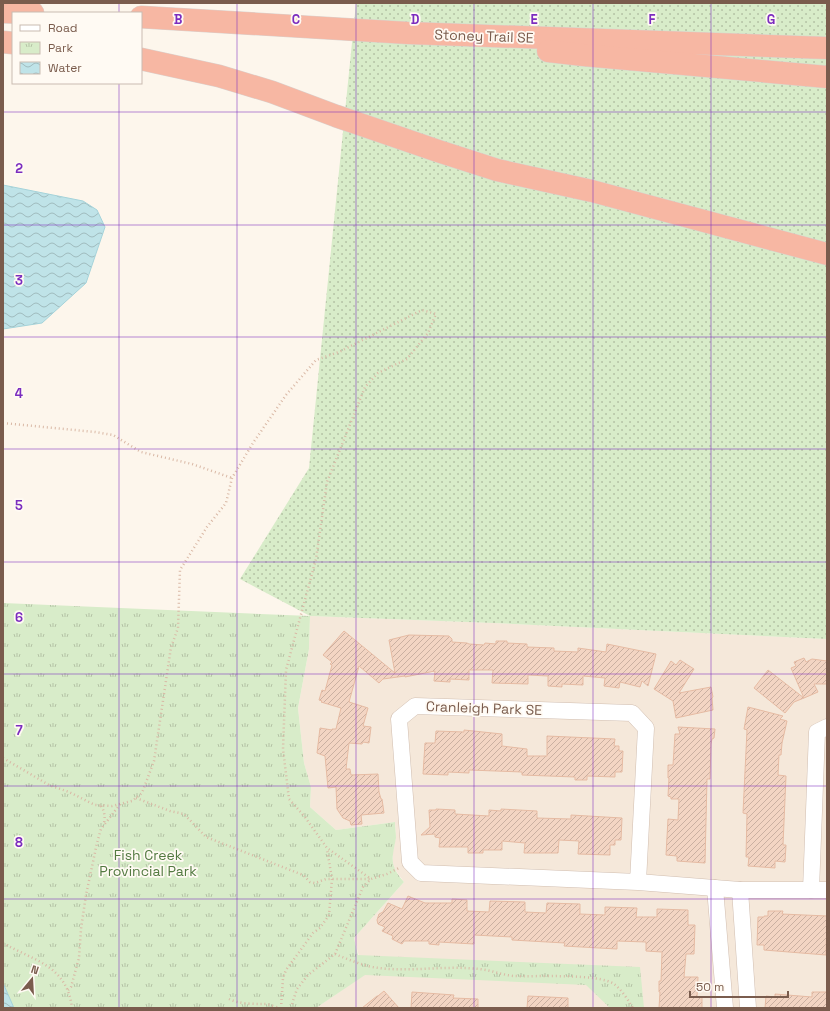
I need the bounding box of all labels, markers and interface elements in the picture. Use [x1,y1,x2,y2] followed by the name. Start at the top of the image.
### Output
[174,11,183,28] text: B
[292,11,300,28] text: C
[411,11,420,28] text: D
[530,11,538,28] text: E
[649,11,656,28] text: F
[767,11,775,28] text: G
[12,12,142,84] legend
[48,20,77,36] text: Road
[434,25,534,47] street label: Stoney Trail SE
[48,40,73,56] text: Park
[48,60,82,76] text: Water
[15,160,23,177] text: 2
[15,272,23,289] text: 3
[15,385,23,402] text: 4
[15,497,23,514] text: 5
[15,609,23,626] text: 6
[426,697,542,719] street label: Cranleigh Park SE
[15,722,23,739] text: 7
[15,834,23,851] text: 8
[99,846,197,880] park label: Fish Creek Provincial Park
[12,959,52,999] north arrow
[29,962,41,977] text: N
[690,973,788,999] scale bar
[696,979,724,995] text: 50 m

